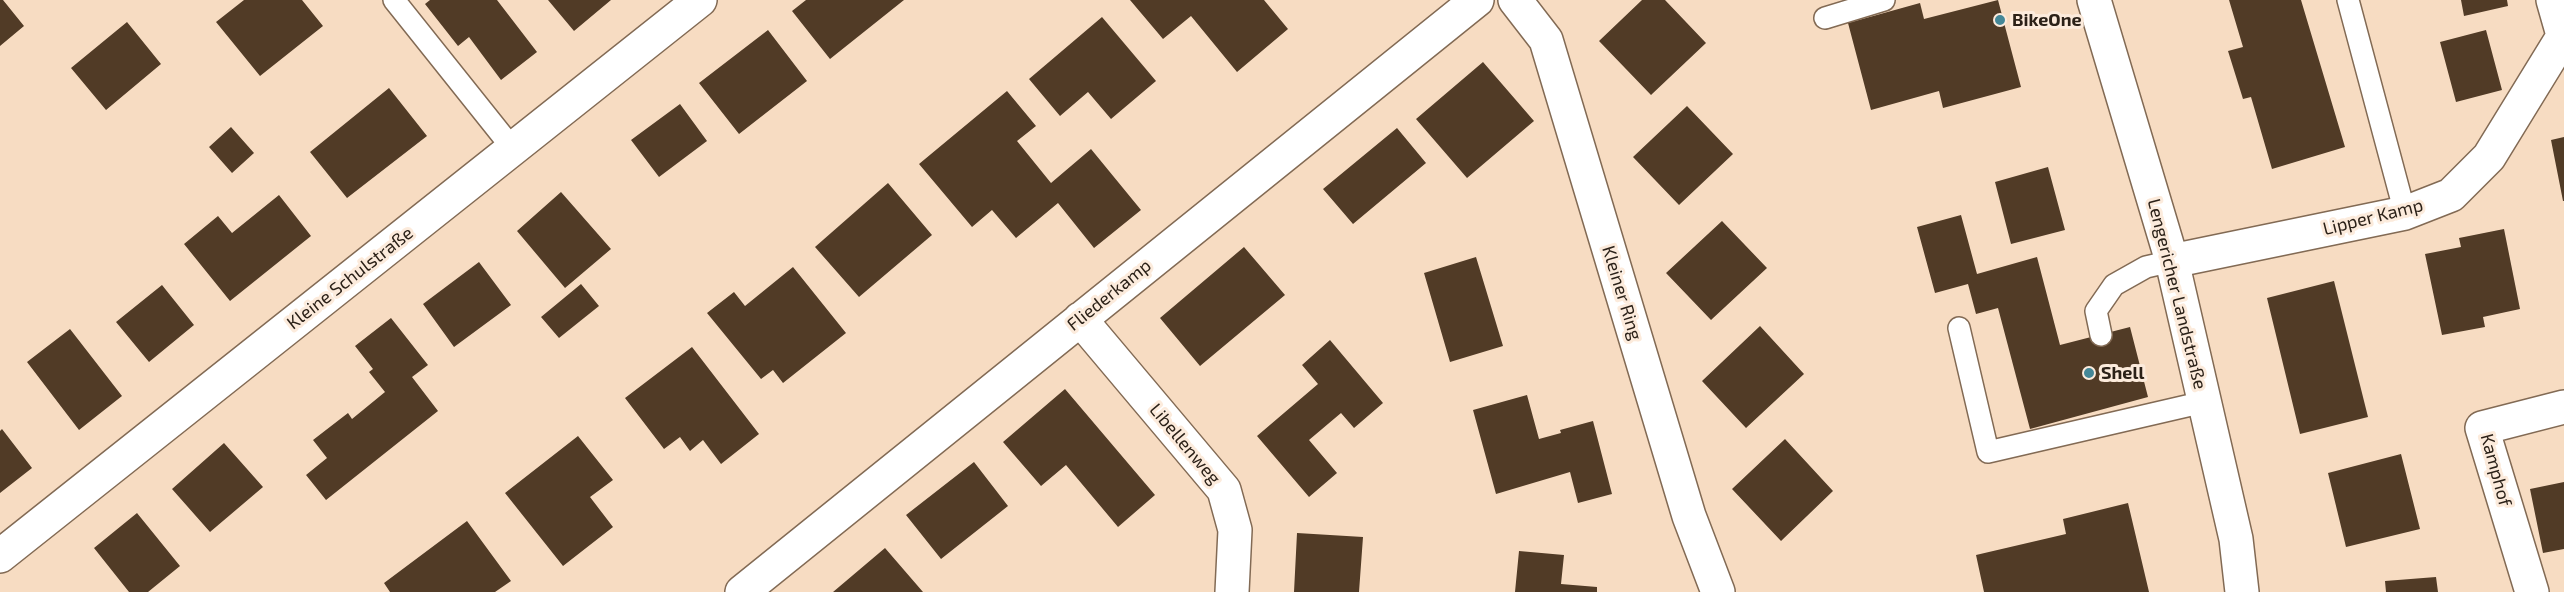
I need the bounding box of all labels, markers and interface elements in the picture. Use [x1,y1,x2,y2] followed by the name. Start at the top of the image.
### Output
[2012,9,2082,31] place label: BikeOne
[1993,13,2007,27] marker: BikeOne
[2321,194,2425,240] street label: Lipper Kamp
[2143,196,2211,392] street label: Lengericher Landstraße
[283,222,417,334] street label: Kleine Schulstraße
[1597,243,1647,343] street label: Kleiner Ring
[1063,255,1155,335] street label: Fliederkamp
[2101,362,2144,384] place label: Shell
[2082,366,2096,380] marker: Shell
[1145,399,1225,489] street label: Libellenweg
[2476,431,2516,509] street label: Kamphof

